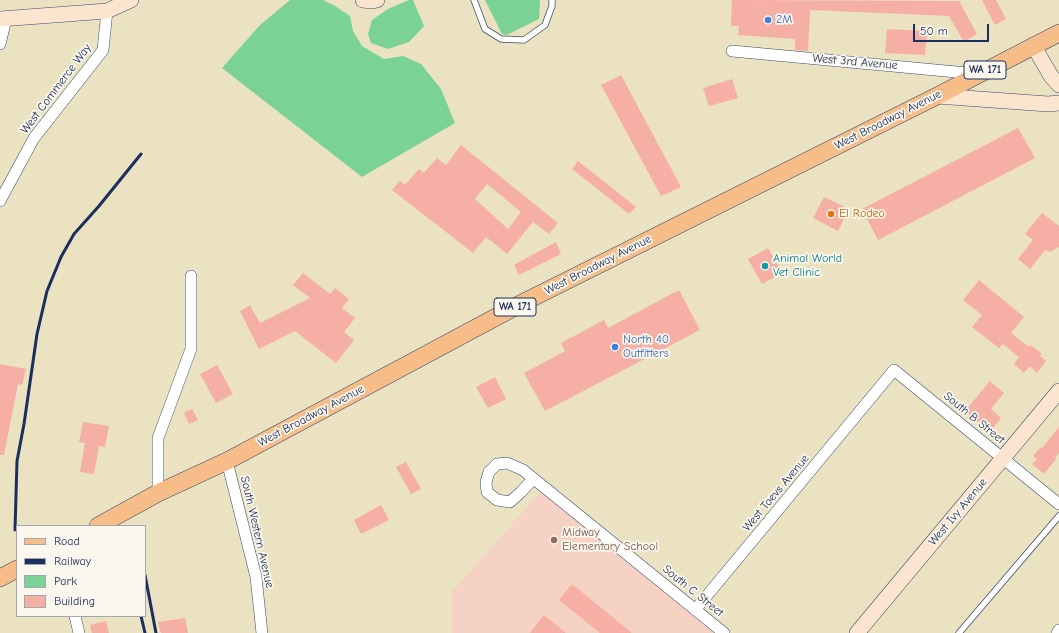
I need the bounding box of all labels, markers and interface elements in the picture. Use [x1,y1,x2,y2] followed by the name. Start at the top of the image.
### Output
[776,13,792,27] place label: 2M
[763,15,773,25] marker: 2M
[915,16,991,42] scale bar
[920,24,948,38] text: 50 m
[17,41,95,137] street label: West Commerce Way
[812,51,898,73] street label: West 3rd Avenue
[964,61,1006,79] road number: WA 171
[832,87,944,153] street label: West Broadway Avenue
[839,207,885,221] place label: El Rodeo
[826,209,836,219] marker: El Rodeo
[542,232,654,298] street label: West Broadway Avenue
[773,252,842,280] place label: Animal World Vet Clinic
[760,261,770,271] marker: Animal World Vet Clinic
[494,298,536,316] road number: WA 171
[623,333,669,361] place label: North 40 Outfitters
[610,342,620,352] marker: North 40 Outfitters
[256,382,366,450] street label: West Broadway Avenue
[941,389,1007,447] street label: South B Street
[740,452,812,534] street label: West Toevs Avenue
[237,475,277,589] street label: South Western Avenue
[926,475,990,549] street label: West Ivy Avenue
[16,525,146,617] legend
[562,526,658,554] place label: Midway Elementary School
[54,534,80,548] text: Road
[549,535,559,545] marker: Midway Elementary School
[54,554,91,568] text: Railway
[660,562,726,620] street label: South C Street
[54,574,77,588] text: Park
[54,594,95,608] text: Building

